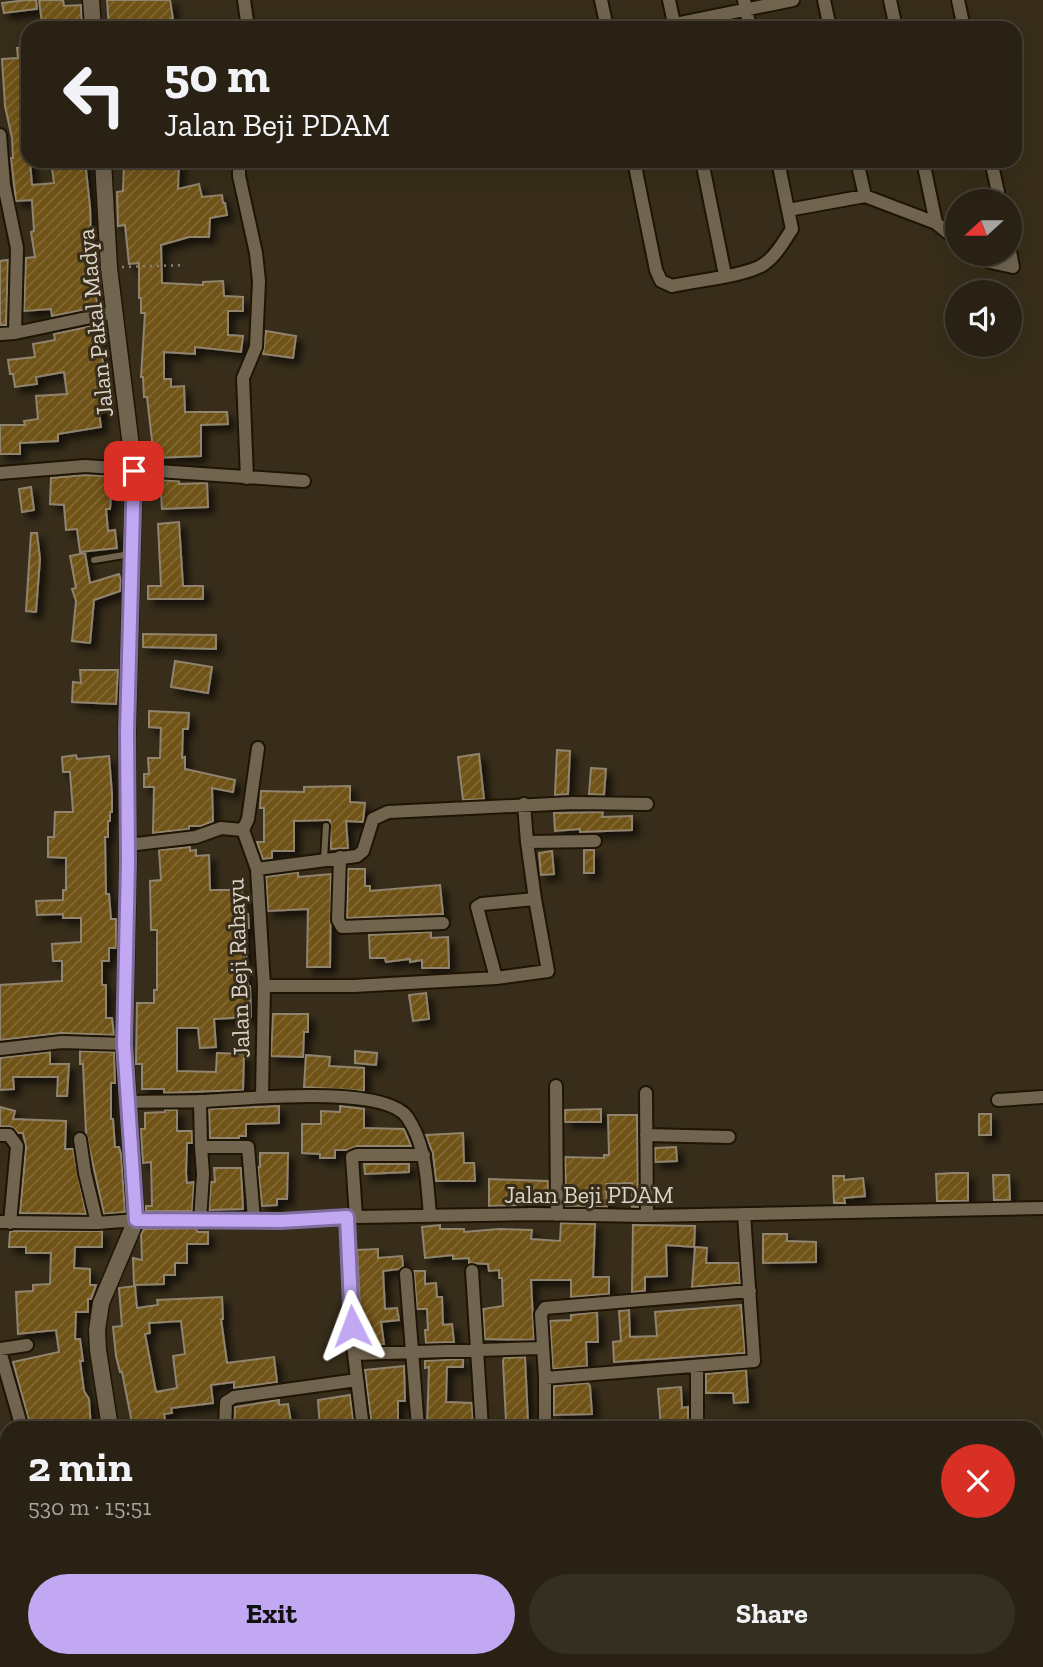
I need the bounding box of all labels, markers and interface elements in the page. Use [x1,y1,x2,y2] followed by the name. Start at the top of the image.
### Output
[164,46,270,105] text: 50 m
[49,49,140,140] icon: left
[164,106,390,144] text: Jalan Beji PDAM
[945,189,1022,266] north arrow
[945,189,1022,357] map controls
[71,227,119,419] street label: Jalan Pakal Madya
[945,280,1022,357] button: sound
[104,441,164,501] pin
[115,452,153,490] icon: arrive
[220,877,256,1058] street label: Jalan Beji Rahayu
[504,1180,674,1209] street label: Jalan Beji PDAM
[315,1289,389,1363] position arrow
[28,1441,133,1492] text: 2 min
[941,1444,1015,1518] button: close
[28,1493,151,1521] text: 530 m · 15:51
[28,1574,515,1654] button: Exit
[529,1574,1015,1654] button: Share

